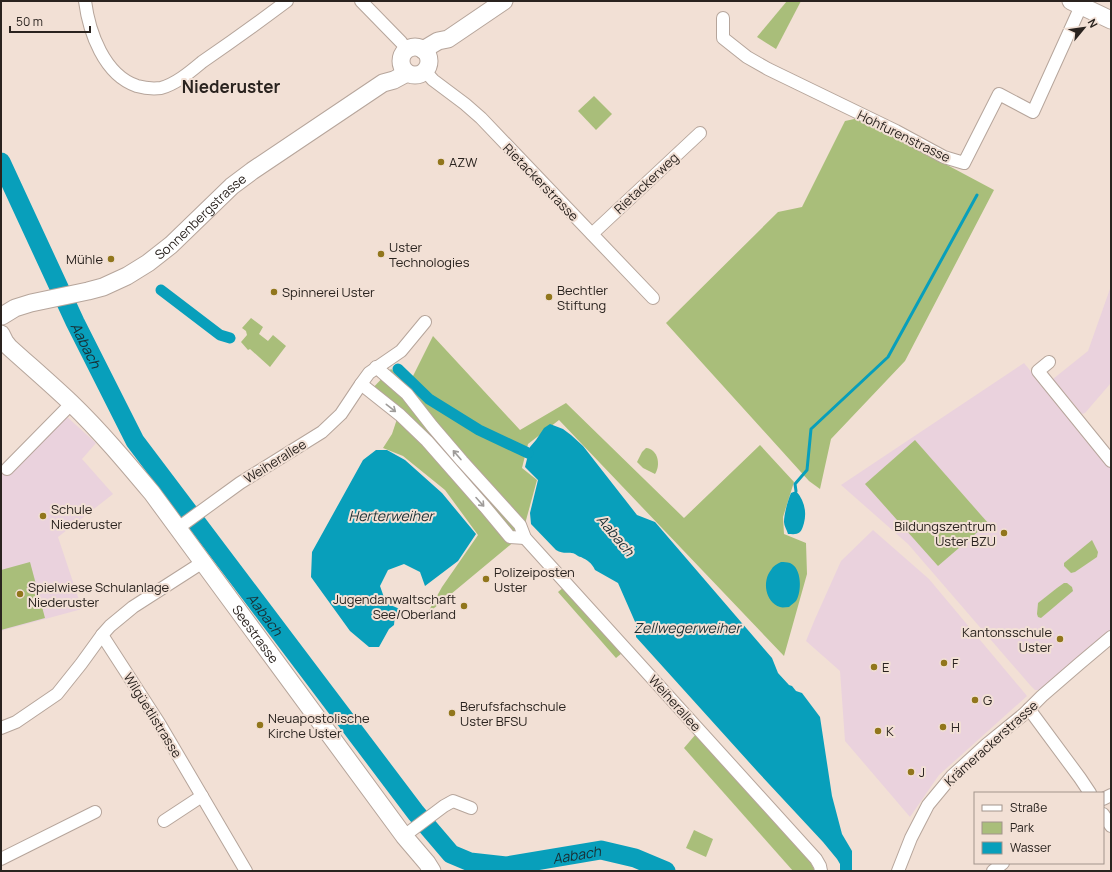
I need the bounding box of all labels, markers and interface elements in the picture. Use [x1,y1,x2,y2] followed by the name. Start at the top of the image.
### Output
[10,8,90,34] scale bar
[1064,8,1104,48] north arrow
[16,13,43,30] text: 50 m
[1085,16,1102,30] text: N
[182,75,280,98] district label: Niederuster
[855,106,954,166] street label: Hohfurenstrasse
[499,139,583,225] street label: Rietackerstrasse
[610,148,682,218] street label: Rietackerweg
[449,153,477,171] place label: AZW
[436,157,446,167] marker: AZW
[151,169,250,263] street label: Sonnenbergstrasse
[389,238,470,271] place label: Uster Technologies
[376,249,386,259] marker: Uster Technologies
[66,250,103,268] place label: Mühle
[106,254,116,264] marker: Mühle
[557,281,608,314] place label: Bechtler Stiftung
[282,283,375,301] place label: Spinnerei Uster
[269,287,279,297] marker: Spinnerei Uster
[544,292,554,302] marker: Bechtler Stiftung
[67,319,106,372] water label: Aabach
[386,403,397,412] one-way arrow
[240,435,310,487] street label: Weiherallee
[452,449,461,460] one-way arrow
[476,497,485,507] one-way arrow
[51,500,123,533] place label: Schule Niederuster
[349,506,435,525] water label: Herterweiher
[593,510,639,560] water label: Aabach
[38,511,48,521] marker: Schule Niederuster
[894,517,996,550] place label: Bildungszentrum Uster BZU
[999,528,1009,538] marker: Bildungszentrum Uster BZU
[494,563,575,596] place label: Polizeiposten Uster
[481,574,491,584] marker: Polizeiposten Uster
[28,578,170,611] place label: Spielwiese Schulanlage Niederuster
[15,589,25,599] marker: Spielwiese Schulanlage Niederuster
[243,589,288,639] water label: Aabach
[333,590,456,623] place label: Jugendanwaltschaft See/Oberland
[228,601,283,667] street label: Seestrasse
[459,601,469,611] marker: Jugendanwaltschaft See/Oberland
[634,618,742,637] water label: Zellwegerweiher
[962,623,1052,656] place label: Kantonsschule Uster
[1055,634,1065,644] marker: Kantonsschule Uster
[952,654,959,672] place label: F
[882,658,889,676] place label: E
[939,658,949,668] marker: F
[869,662,879,672] marker: E
[120,669,187,761] street label: Wilgüetlistrasse
[645,671,705,735] street label: Weiherallee
[983,691,992,709] place label: G
[970,695,980,705] marker: G
[940,696,1042,790] street label: Krämerackerstrasse
[460,697,566,730] place label: Berufsfachschule Uster BFSU
[447,708,457,718] marker: Berufsfachschule Uster BFSU
[268,709,370,742] place label: Neuapostolische Kirche Uster
[951,718,960,736] place label: H
[255,720,265,730] marker: Neuapostolische Kirche Uster
[886,722,894,740] place label: K
[938,722,948,732] marker: H
[873,726,883,736] marker: K
[919,763,925,781] place label: J
[906,767,916,777] marker: J
[974,792,1104,864] legend
[1010,799,1047,816] text: Straße
[1010,819,1035,836] text: Park
[1010,839,1052,856] text: Wasser
[551,841,603,868] water label: Aabach

